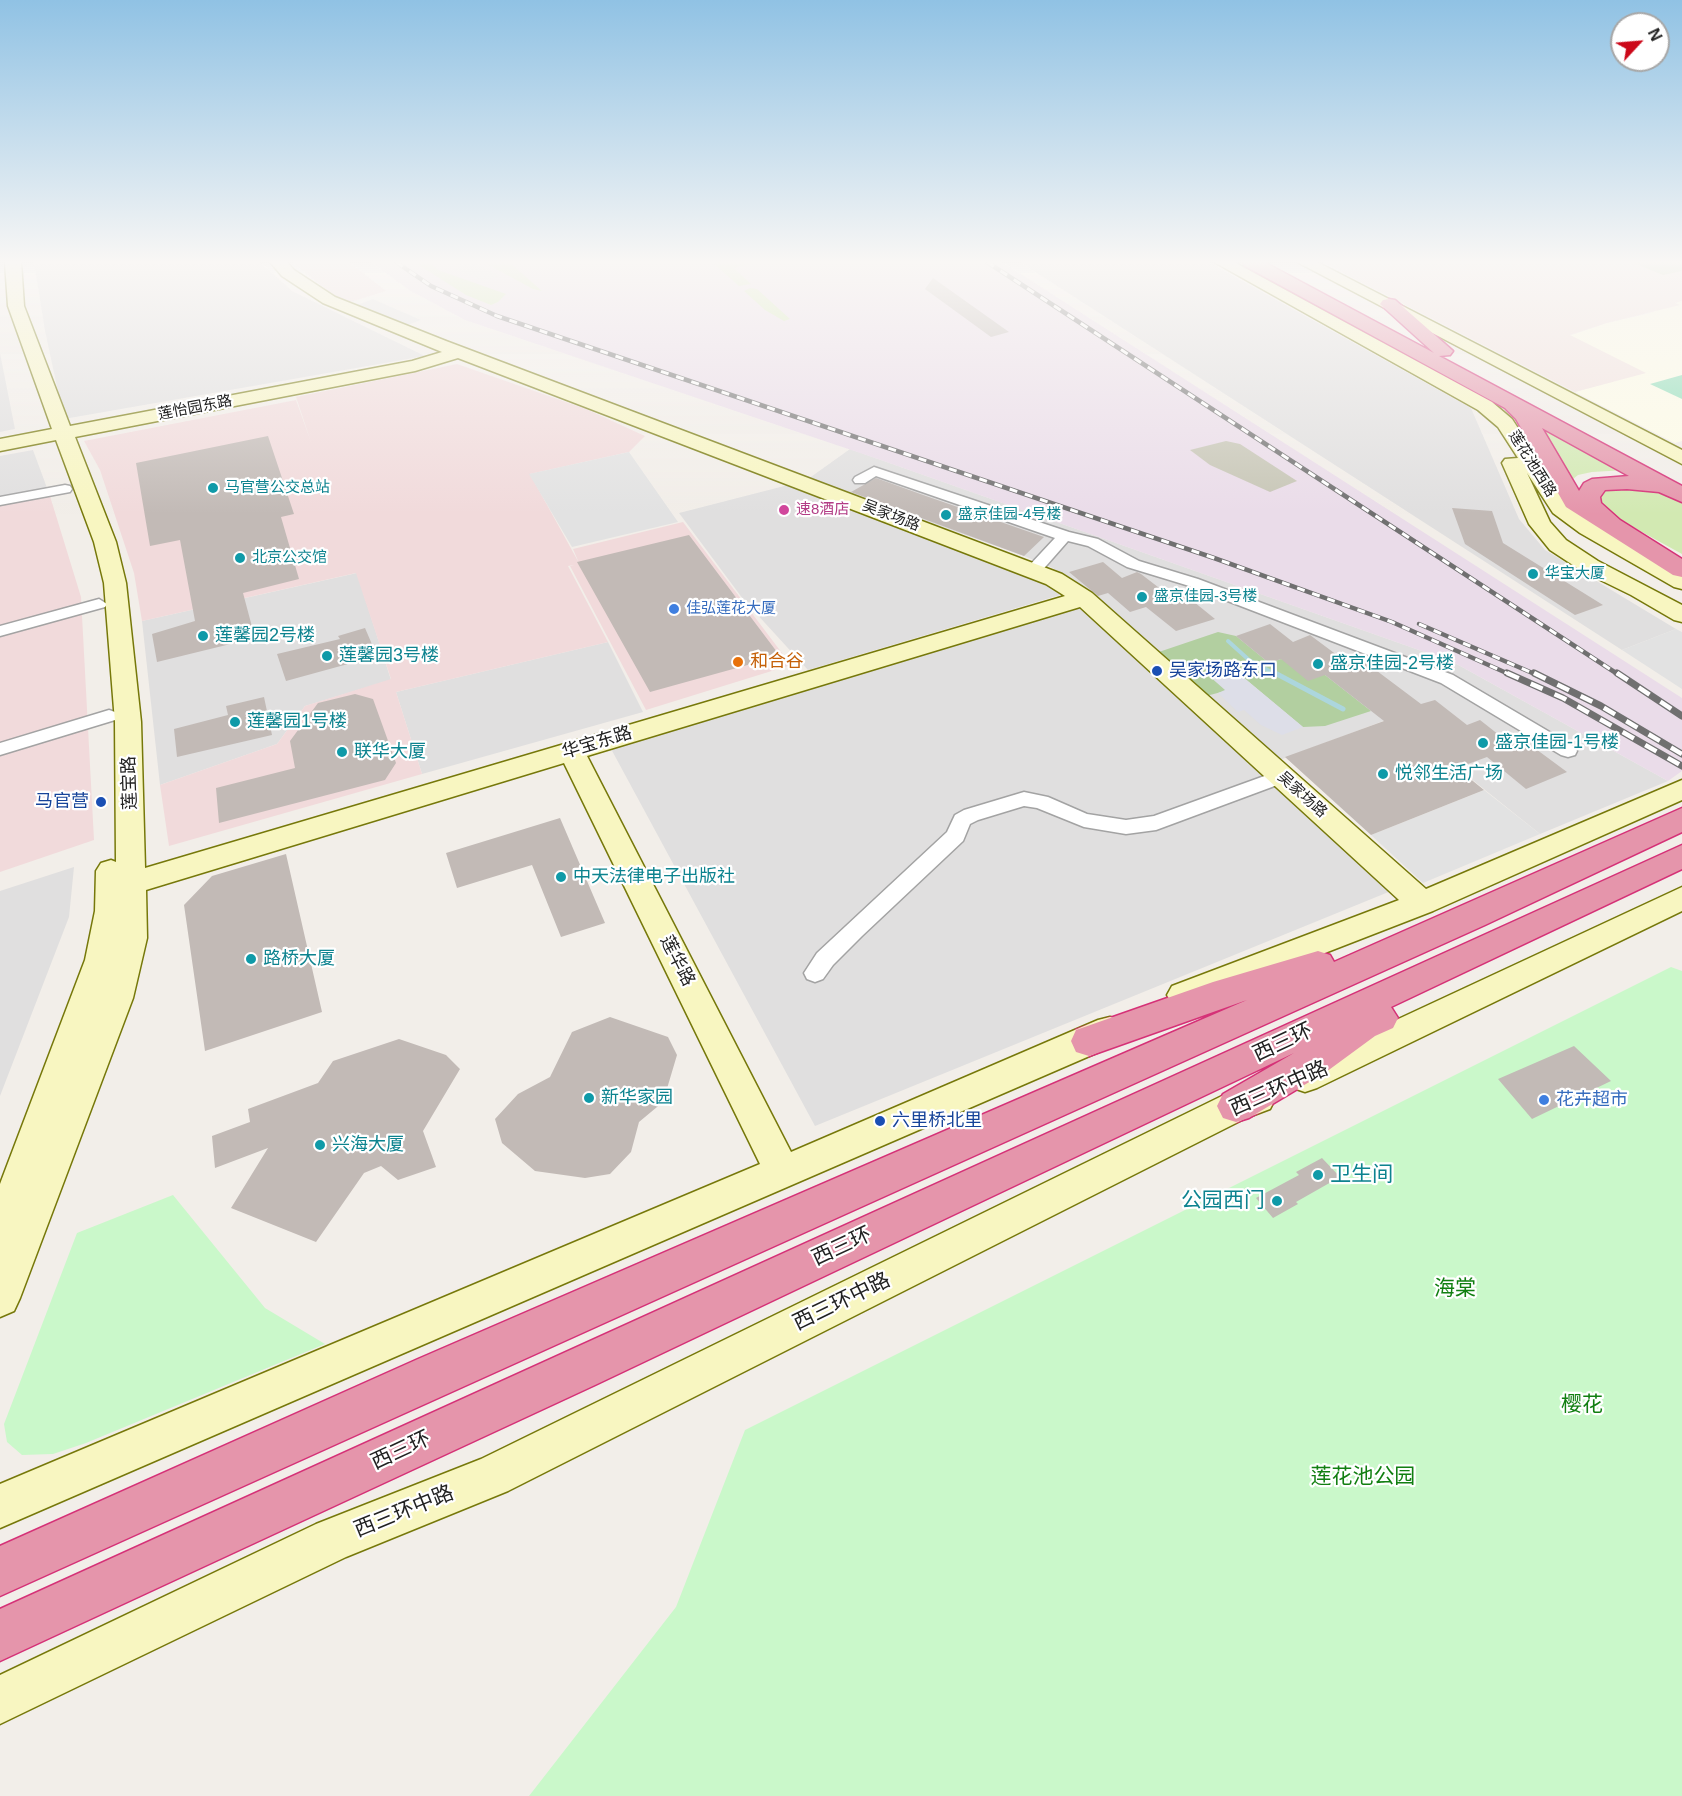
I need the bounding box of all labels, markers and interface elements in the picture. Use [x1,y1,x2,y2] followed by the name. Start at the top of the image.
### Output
[1610,12,1670,72] north arrow
[1645,26,1665,44] text: N
[156,392,234,424] street label: 莲怡园东路
[1504,427,1560,501] street label: 莲花池西路
[225,479,330,497] place label: 马官营公交总站
[206,481,220,495] marker: 马官营公交总站
[860,497,922,535] street label: 吴家场路
[796,501,849,519] place label: 速8酒店
[777,503,791,517] marker: 速8酒店
[958,506,1061,524] place label: 盛京佳园-4号楼
[939,508,953,522] marker: 盛京佳园-4号楼
[252,549,327,567] place label: 北京公交馆
[233,551,247,565] marker: 北京公交馆
[1545,565,1605,583] place label: 华宝大厦
[1526,567,1540,581] marker: 华宝大厦
[1154,588,1257,606] place label: 盛京佳园-3号楼
[1135,590,1149,604] marker: 盛京佳园-3号楼
[686,600,776,618] place label: 佳弘莲花大厦
[667,602,681,616] marker: 佳弘莲花大厦
[215,625,315,647] place label: 莲馨园2号楼
[196,629,210,643] marker: 莲馨园2号楼
[339,645,439,667] place label: 莲馨园3号楼
[320,649,334,663] marker: 莲馨园3号楼
[750,651,804,673] place label: 和合谷
[1330,653,1454,675] place label: 盛京佳园-2号楼
[731,655,745,669] marker: 和合谷
[1311,657,1325,671] marker: 盛京佳园-2号楼
[1169,660,1277,682] place label: 吴家场路东口
[1150,664,1164,678] marker: 吴家场路东口
[247,711,347,733] place label: 莲馨园1号楼
[228,715,242,729] marker: 莲馨园1号楼
[559,722,635,764] street label: 华宝东路
[1495,732,1619,754] place label: 盛京佳园-1号楼
[1476,736,1490,750] marker: 盛京佳园-1号楼
[354,741,426,763] place label: 联华大厦
[335,745,349,759] marker: 联华大厦
[118,756,142,810] street label: 莲宝路
[1395,763,1503,785] place label: 悦邻生活广场
[1376,767,1390,781] marker: 悦邻生活广场
[1274,768,1330,822] street label: 吴家场路
[35,791,89,813] place label: 马官营
[94,795,108,809] marker: 马官营
[573,866,735,888] place label: 中天法律电子出版社
[554,870,568,884] marker: 中天法律电子出版社
[655,932,699,990] street label: 莲华路
[263,948,335,970] place label: 路桥大厦
[244,952,258,966] marker: 路桥大厦
[1249,1018,1317,1068] street label: 西三环
[1226,1056,1332,1122] street label: 西三环中路
[601,1087,673,1109] place label: 新华家园
[1556,1089,1628,1111] place label: 花卉超市
[582,1091,596,1105] marker: 新华家园
[1537,1093,1551,1107] marker: 花卉超市
[892,1110,982,1132] place label: 六里桥北里
[873,1114,887,1128] marker: 六里桥北里
[332,1134,404,1156] place label: 兴海大厦
[313,1138,327,1152] marker: 兴海大厦
[1330,1162,1393,1188] place label: 卫生间
[1311,1168,1325,1182] marker: 卫生间
[1181,1188,1265,1214] place label: 公园西门
[1270,1194,1284,1208] marker: 公园西门
[808,1222,876,1272] street label: 西三环
[789,1268,895,1336] street label: 西三环中路
[1434,1276,1476,1302] park label: 海棠
[1561,1392,1603,1418] park label: 樱花
[367,1426,435,1476] street label: 西三环
[1311,1464,1415,1490] park label: 莲花池公园
[351,1481,457,1543] street label: 西三环中路

